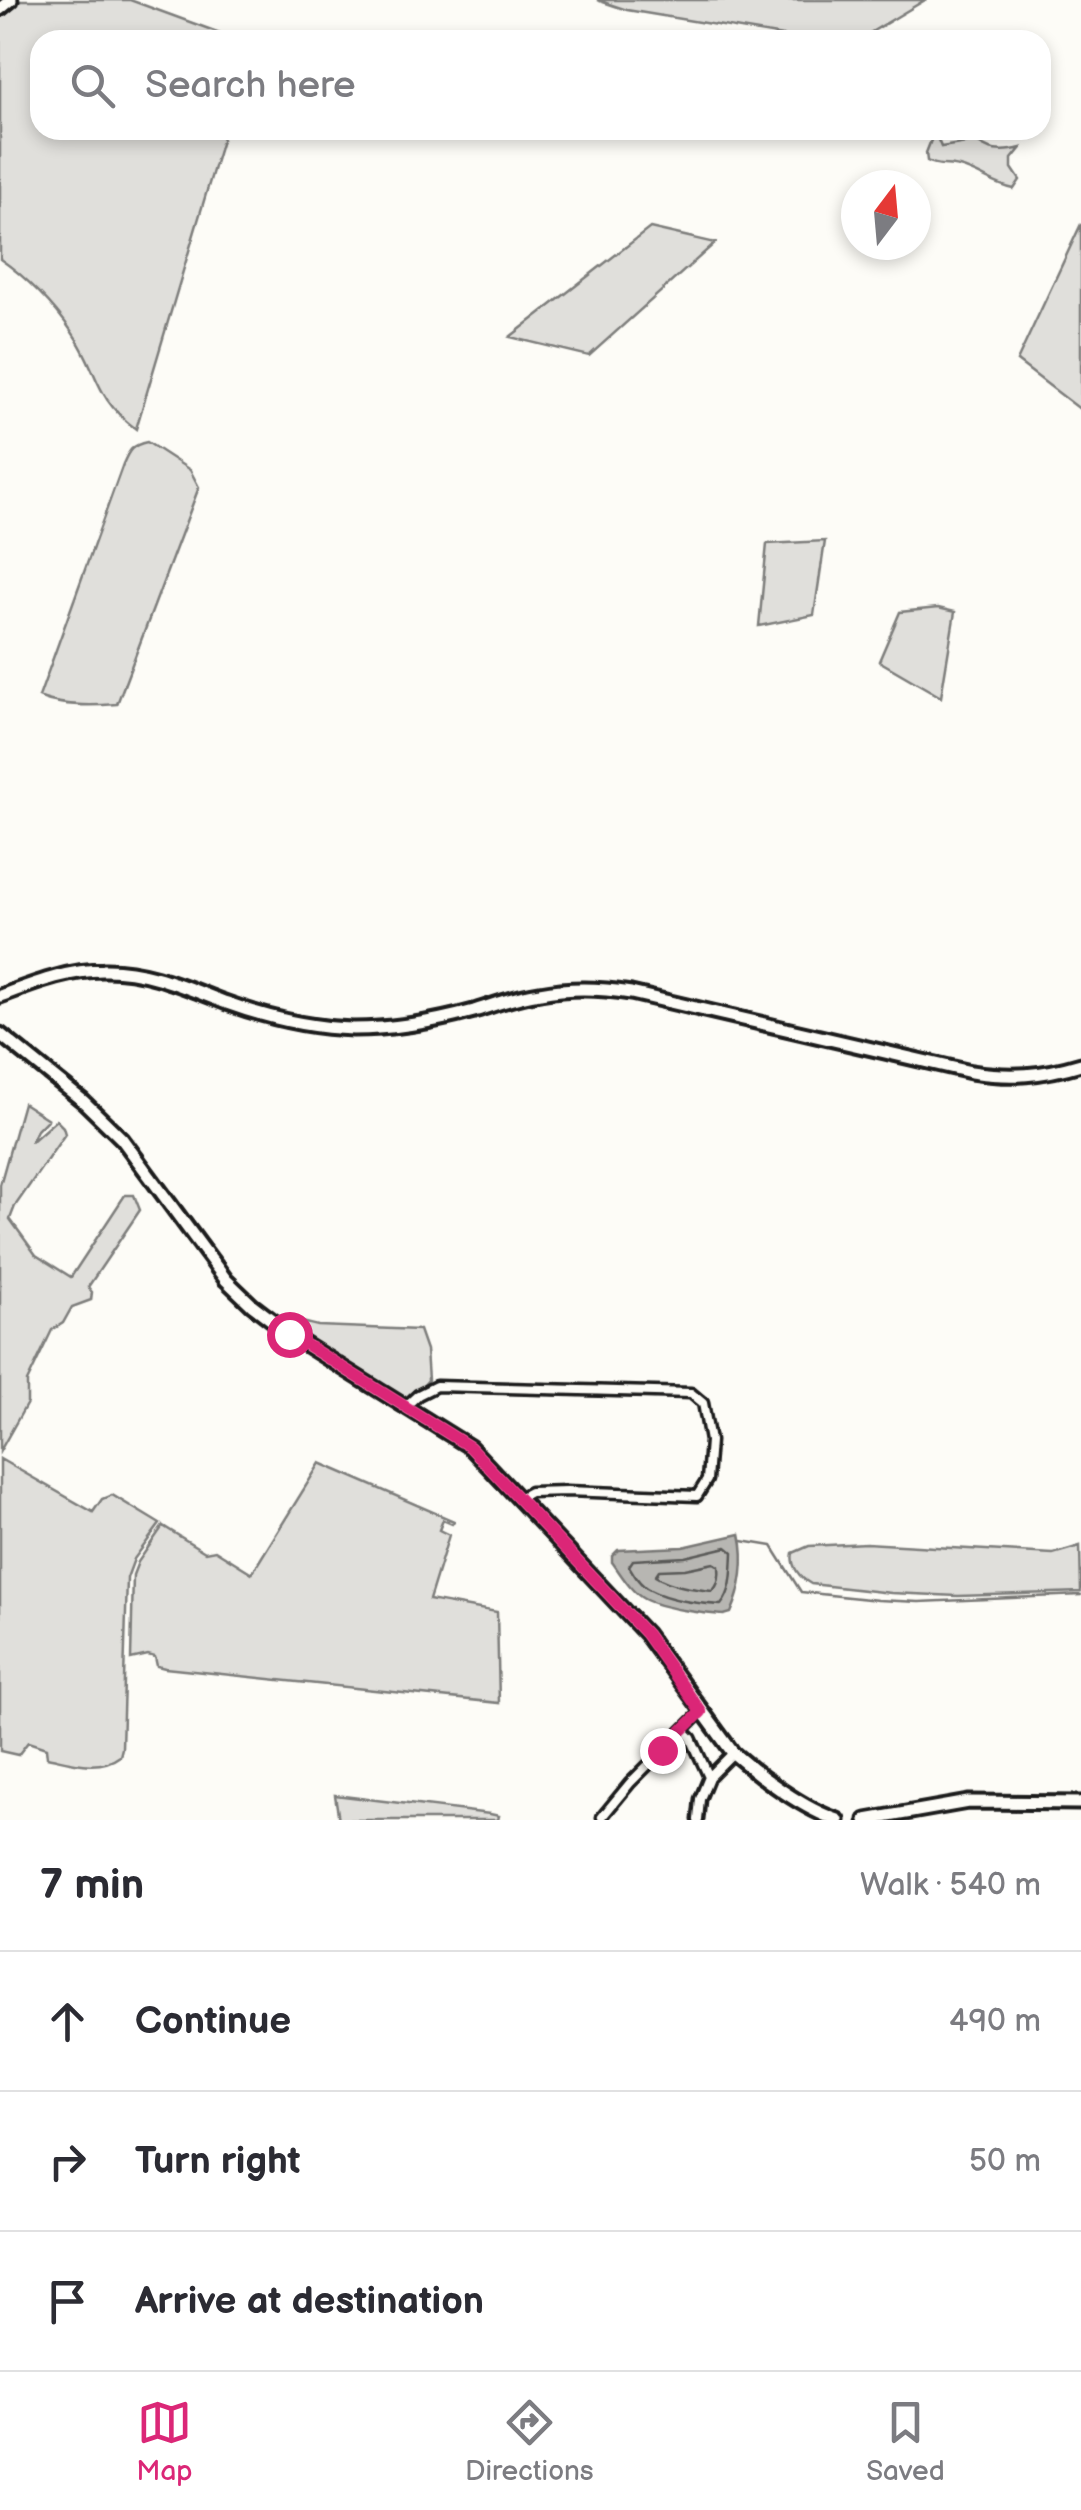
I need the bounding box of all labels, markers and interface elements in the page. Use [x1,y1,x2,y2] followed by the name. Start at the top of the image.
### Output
[30,30,1051,140] search box
[65,58,120,113] icon: search
[145,63,356,108] text: Search here
[841,170,931,260] north arrow
[267,1312,313,1358] route start
[640,1728,686,1774] route end
[40,1860,144,1911] text: 7 min
[860,1866,1041,1905] text: Walk · 540 m
[40,1994,95,2049] icon: ahead
[135,1999,291,2044] text: Continue
[949,2002,1041,2041] text: 490 m
[40,2134,95,2189] icon: right
[135,2139,300,2184] text: Turn right
[969,2142,1041,2181] text: 50 m
[40,2274,95,2329] icon: arrive
[135,2279,484,2324] text: Arrive at destination
[136,2395,193,2488] tab: Map
[465,2395,594,2488] tab: Directions
[866,2395,945,2488] tab: Saved

